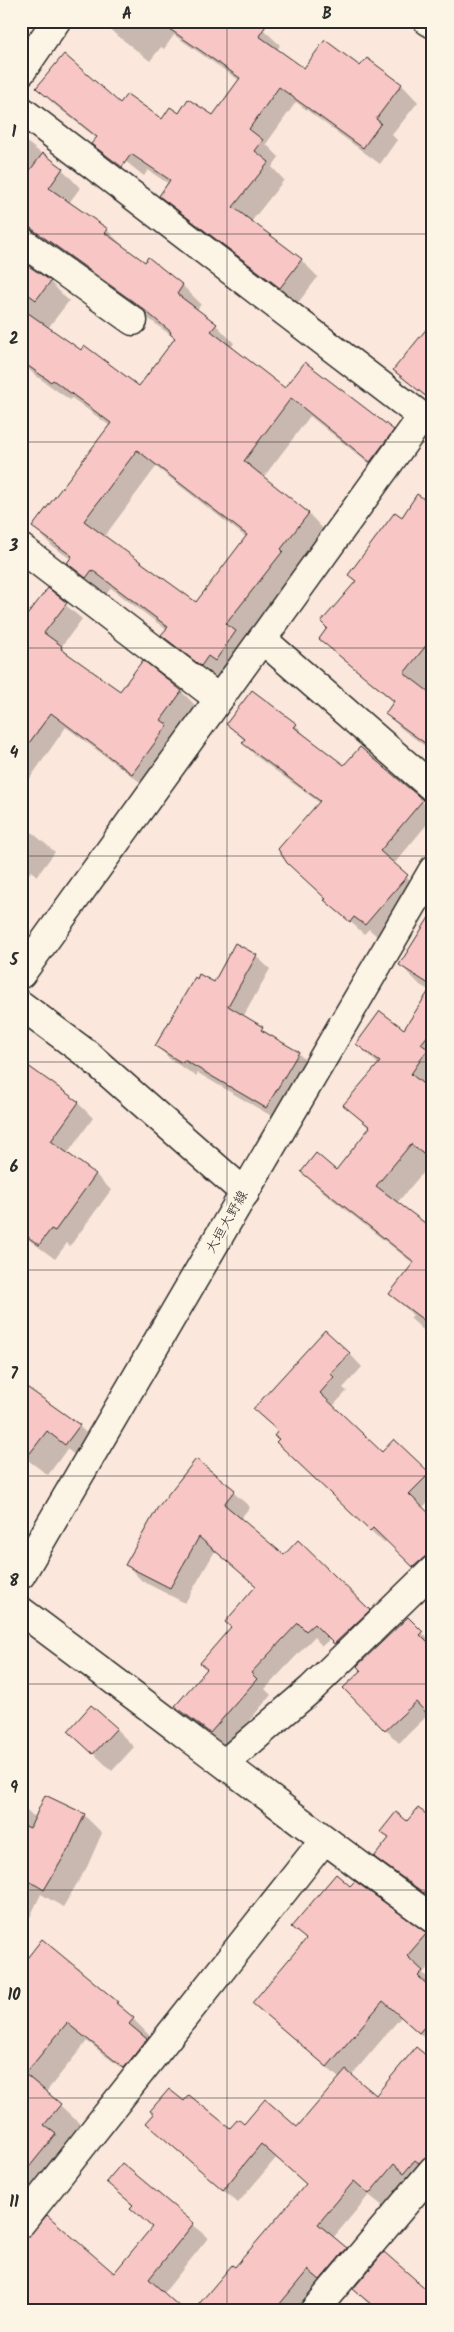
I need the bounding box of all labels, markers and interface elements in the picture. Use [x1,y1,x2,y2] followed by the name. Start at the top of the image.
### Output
[122,2,132,27] text: A
[322,2,332,27] text: B
[12,120,17,145] text: 1
[9,327,19,352] text: 2
[9,534,19,559] text: 3
[10,741,19,766] text: 4
[9,948,20,973] text: 5
[10,1155,19,1180] text: 6
[200,1186,254,1258] street label: 大垣大野線
[10,1362,18,1387] text: 7
[9,1569,19,1594] text: 8
[10,1776,18,1801] text: 9
[7,1983,21,2008] text: 10
[9,2190,19,2215] text: 11

